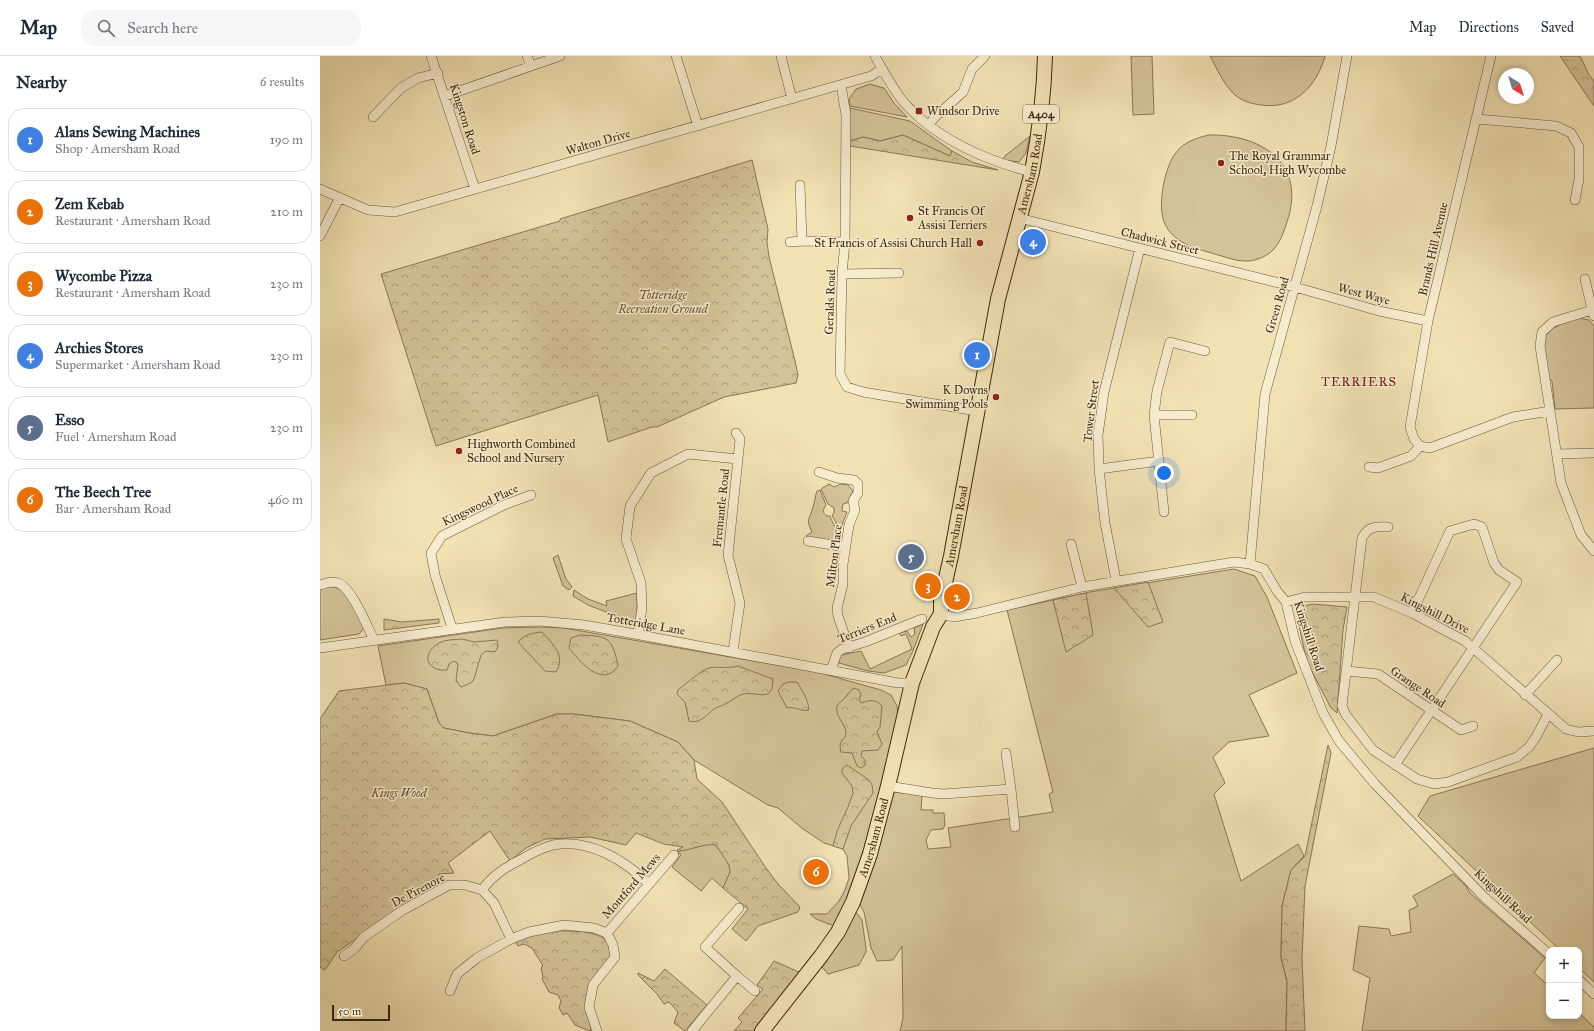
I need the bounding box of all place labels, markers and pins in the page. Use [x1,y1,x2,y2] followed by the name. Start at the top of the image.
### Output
[927,104,1000,118] place label: Windsor Drive
[914,106,924,116] marker: Windsor Drive
[1229,149,1346,178] place label: The Royal Grammar School, High Wycombe
[1216,158,1226,168] marker: The Royal Grammar School, High Wycombe
[917,204,987,232] place label: St Francis Of Assisi Terriers
[905,213,915,223] marker: St Francis Of Assisi Terriers
[1020,227,1046,257] pin: 4
[814,236,973,250] place label: St Francis of Assisi Church Hall
[975,238,985,248] marker: St Francis of Assisi Church Hall
[964,340,990,370] pin: 1
[905,383,988,412] place label: K Downs Swimming Pools
[991,392,1001,402] marker: K Downs Swimming Pools
[467,437,576,465] place label: Highworth Combined School and Nursery
[454,446,464,456] marker: Highworth Combined School and Nursery
[898,542,924,572] pin: 5
[915,571,941,601] pin: 3
[944,582,970,612] pin: 2
[803,857,829,887] pin: 6

